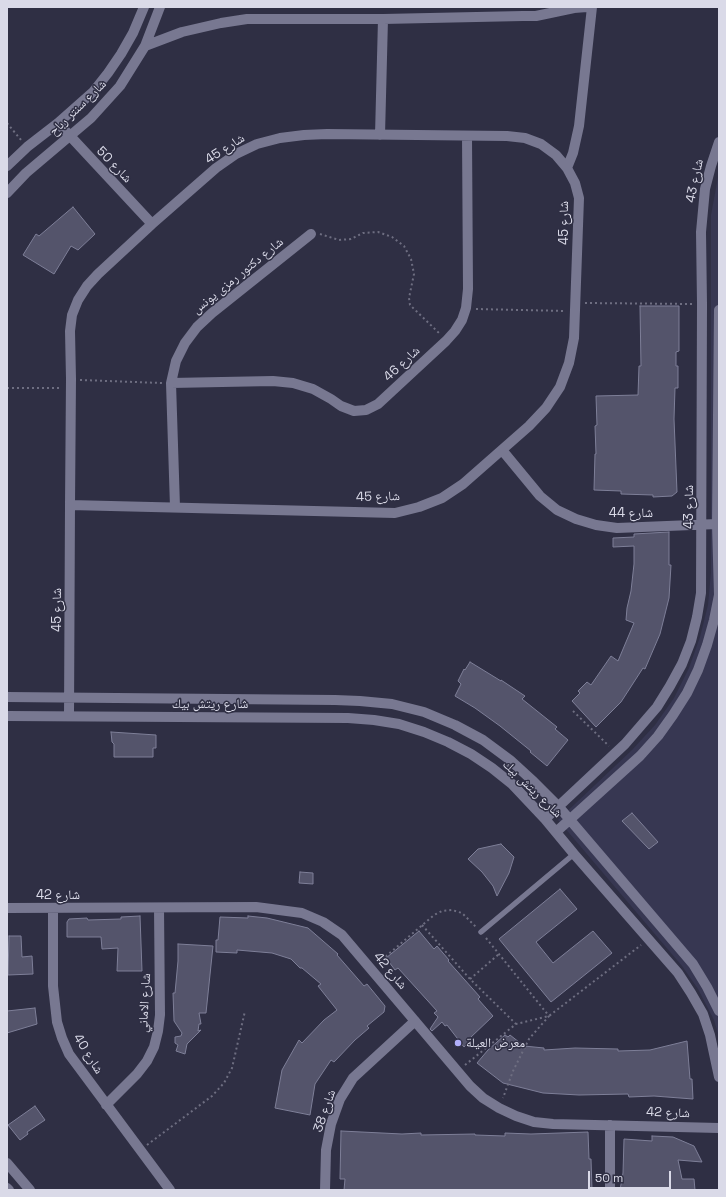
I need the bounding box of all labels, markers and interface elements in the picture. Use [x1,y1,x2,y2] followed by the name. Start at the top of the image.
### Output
[46,77,110,139] street label: شارع سنتر رباح
[202,130,248,168] street label: شارع 45
[93,144,135,186] street label: شارع 50
[683,158,707,204] street label: شارع 43
[556,201,572,245] street label: شارع 45
[189,234,287,318] street label: شارع دكتور رمزى يونس
[381,343,423,385] street label: شارع 46
[681,485,697,529] street label: شارع 43
[356,489,400,505] street label: شارع 45
[609,505,653,521] street label: شارع 44
[49,588,65,632] street label: شارع 45
[172,696,248,712] street label: شارع ريتش بيك
[499,757,565,821] street label: شارع ريتش بيك
[36,887,80,903] street label: شارع 42
[370,949,410,993] street label: شارع 42
[136,973,154,1033] street label: شارع الاماني
[70,1031,106,1077] street label: شارع 40
[466,1035,525,1051] place label: معرض العيلة
[453,1038,463,1048] marker: معرض العيلة
[310,1088,340,1134] street label: شارع 38
[646,1104,690,1122] street label: شارع 42
[590,1163,673,1189] scale bar
[595,1170,623,1186] text: 50 m

